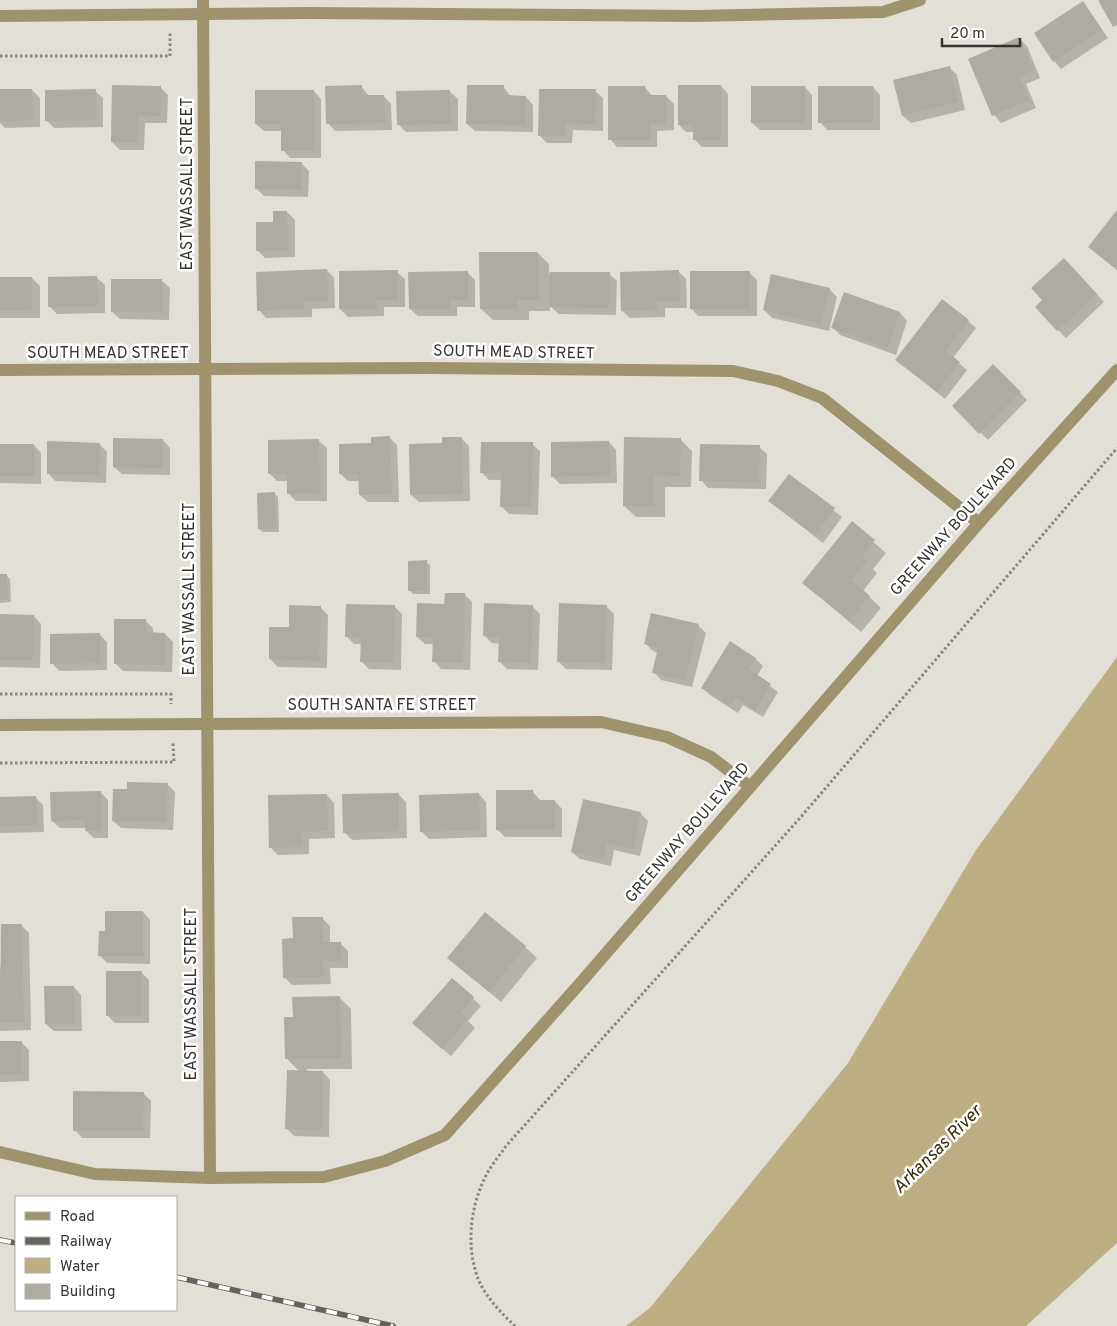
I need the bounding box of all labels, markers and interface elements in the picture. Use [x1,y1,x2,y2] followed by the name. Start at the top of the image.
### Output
[942,15,1020,47] scale bar
[950,25,985,44] text: 20 m
[178,98,198,271] street label: EAST WASSALL STREET
[433,342,595,364] street label: SOUTH MEAD STREET
[27,344,189,364] street label: SOUTH MEAD STREET
[886,453,1022,601] street label: GREENWAY BOULEVARD
[180,503,200,676] street label: EAST WASSALL STREET
[288,696,476,716] street label: SOUTH SANTA FE STREET
[621,759,755,907] street label: GREENWAY BOULEVARD
[182,908,202,1081] street label: EAST WASSALL STREET
[889,1099,989,1199] water label: Arkansas River
[15,1196,178,1311] legend
[60,1208,95,1227] text: Road
[60,1233,112,1252] text: Railway
[60,1258,100,1277] text: Water
[60,1283,115,1302] text: Building

